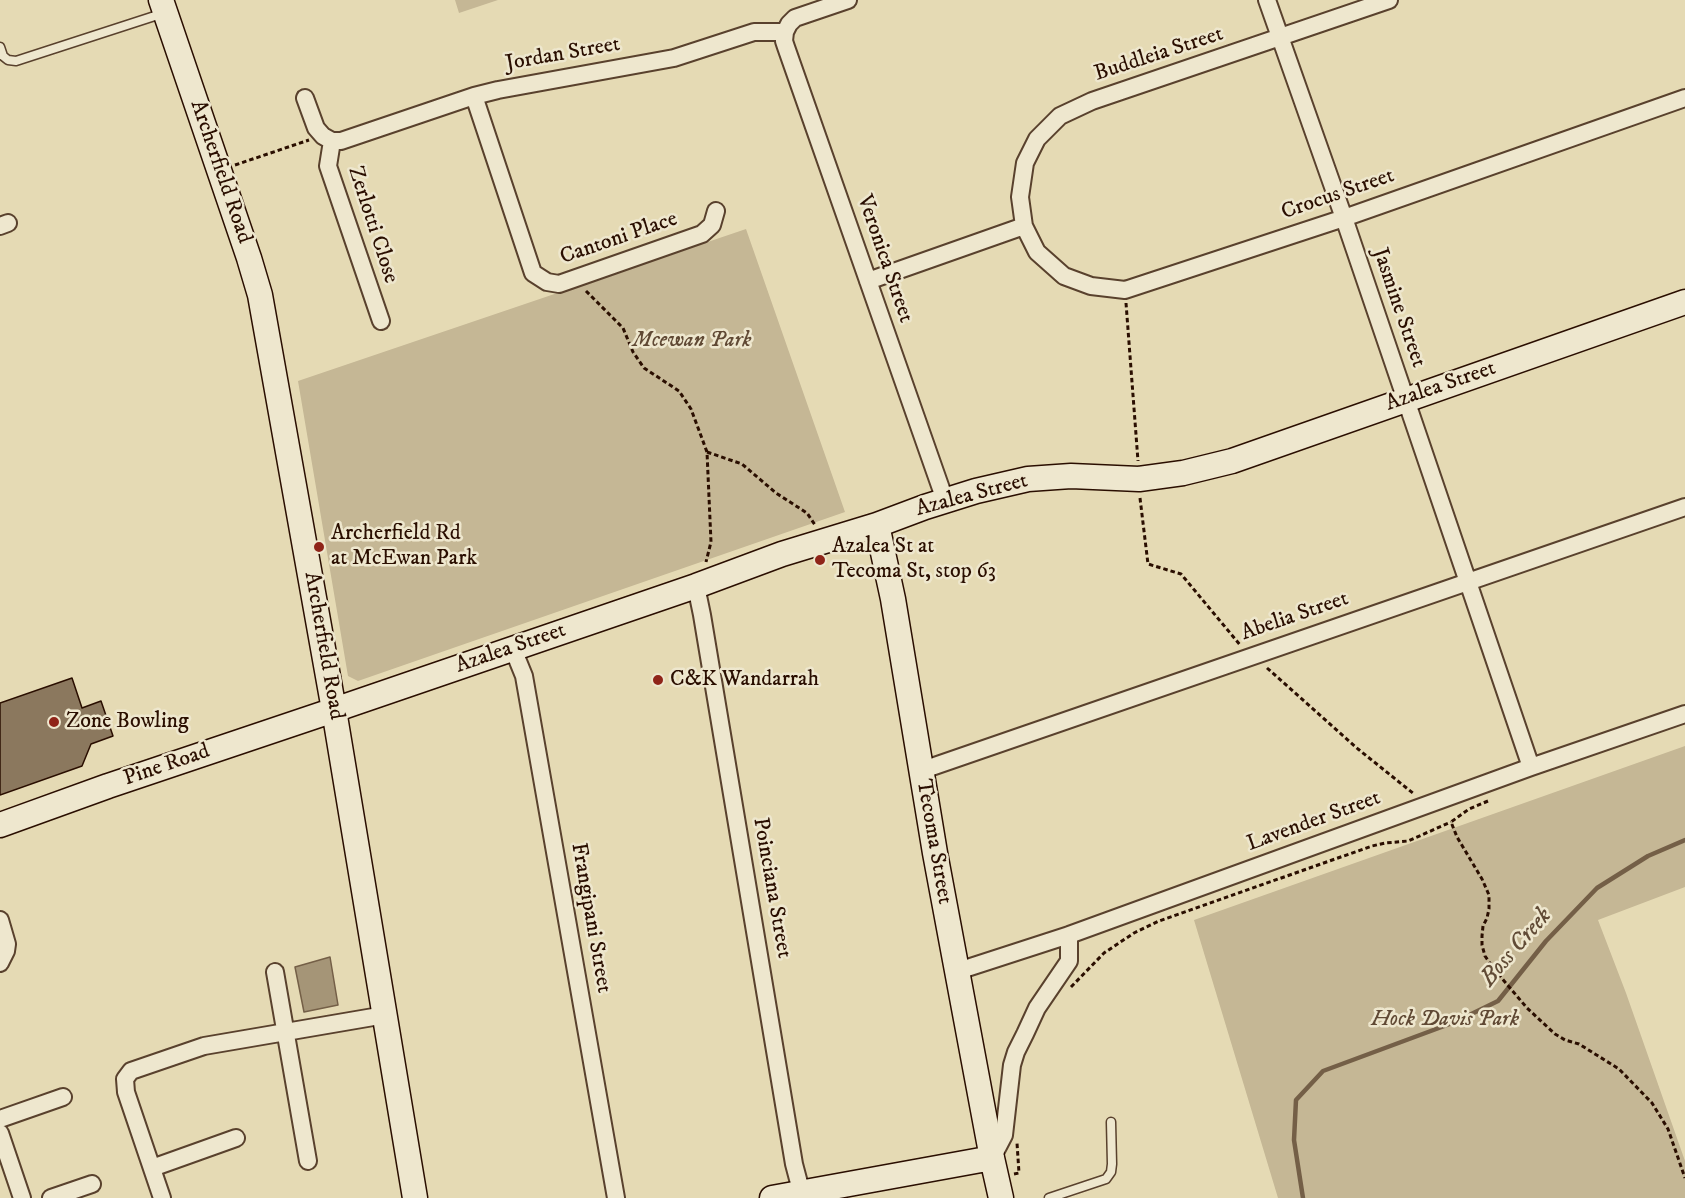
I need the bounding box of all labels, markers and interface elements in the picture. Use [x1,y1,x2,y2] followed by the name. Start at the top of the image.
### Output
[1091,22,1227,88] street label: Buddleia Street
[504,32,622,78] street label: Jordan Street
[183,97,257,247] street label: Archerfield Road
[341,163,403,287] street label: Zerlotti Close
[1278,163,1398,227] street label: Crocus Street
[850,192,918,326] street label: Veronica Street
[557,207,681,271] street label: Cantoni Place
[1365,245,1431,371] street label: Jasmine Street
[633,328,751,354] park label: Mcewan Park
[1383,356,1499,418] street label: Azalea Street
[913,468,1031,524] street label: Azalea Street
[331,521,477,572] place label: Archerfield Rd at McEwan Park
[832,534,996,586] place label: Azalea St at Tecoma St, stop 63
[312,540,326,554] marker: Archerfield Rd at McEwan Park
[813,553,827,567] marker: Azalea St at Tecoma St, stop 63
[297,570,349,722] street label: Archerfield Road
[1238,586,1352,648] street label: Abelia Street
[453,618,569,680] street label: Azalea Street
[670,667,819,693] place label: C&K Wandarrah
[651,673,665,687] marker: C&K Wandarrah
[66,709,189,735] place label: Zone Bowling
[47,715,61,729] marker: Zone Bowling
[121,739,213,793] street label: Pine Road
[909,777,957,907] street label: Tecoma Street
[1244,786,1384,858] street label: Lavender Street
[746,816,796,960] street label: Poinciana Street
[564,841,616,995] street label: Frangipani Street
[1475,903,1559,993] water label: Boss Creek
[1371,1007,1519,1033] park label: Hock Davis Park

